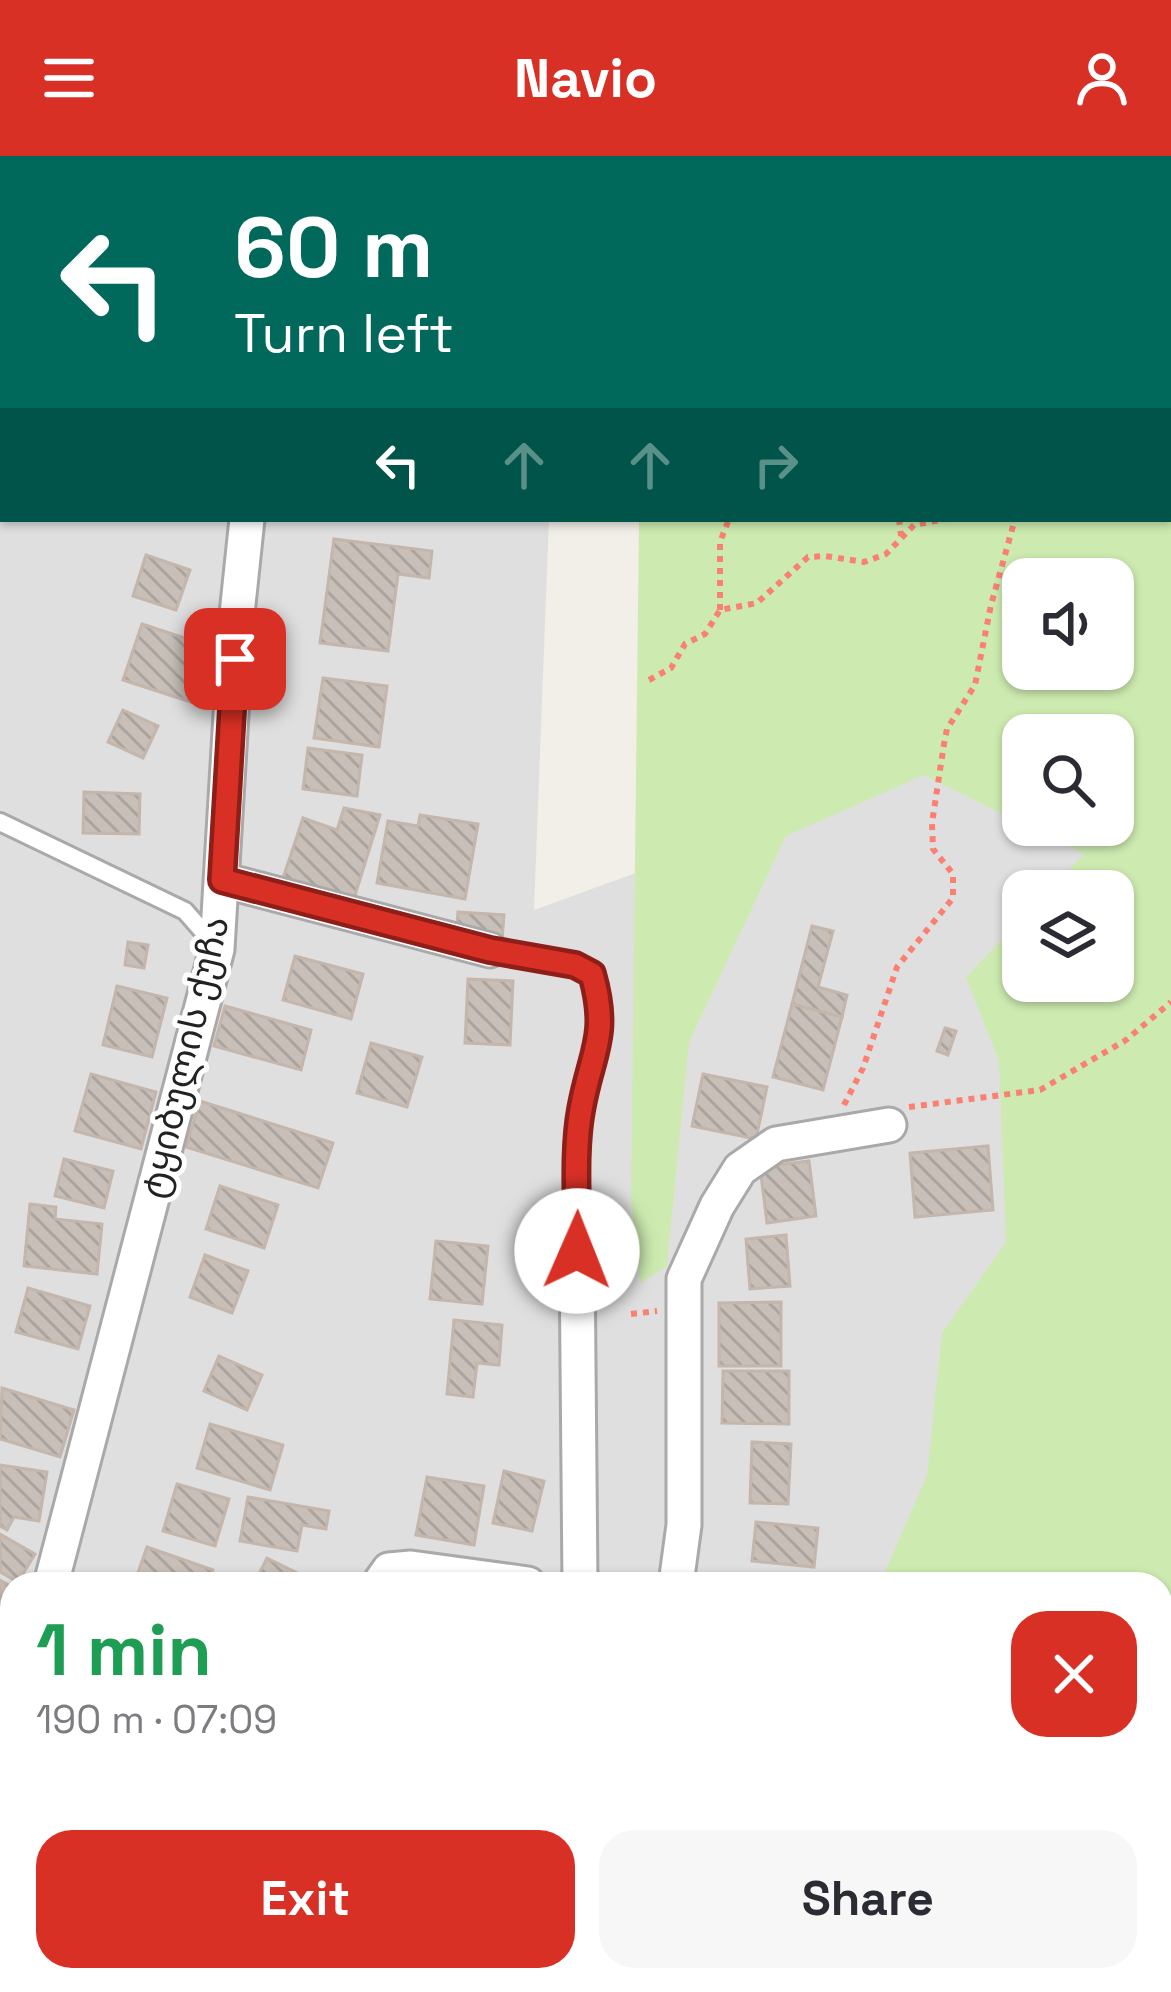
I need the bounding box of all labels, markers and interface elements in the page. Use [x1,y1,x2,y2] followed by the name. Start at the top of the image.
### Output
[514,44,657,113] text: Navio
[36,45,102,111] icon: menu
[1069,45,1135,111] icon: person
[234,194,433,302] text: 60 m
[36,204,192,360] icon: left
[234,299,454,368] text: Turn left
[365,432,431,498] icon: left
[491,432,557,498] icon: ahead
[617,432,683,498] icon: ahead
[743,432,809,498] icon: right
[1002,558,1134,1002] map controls
[1002,558,1134,690] button: sound
[184,608,286,710] pin
[202,626,268,692] icon: arrive
[1002,714,1134,846] button: search
[1002,870,1134,1002] button: layers
[130,912,240,1203] street label: ტყიბულის ქუჩა
[514,1188,640,1314] position arrow
[36,1604,212,1696] text: 1 min
[1011,1611,1137,1737] button: close
[36,1695,277,1744] text: 190 m · 07:09
[36,1830,575,1968] button: Exit
[599,1830,1137,1968] button: Share

